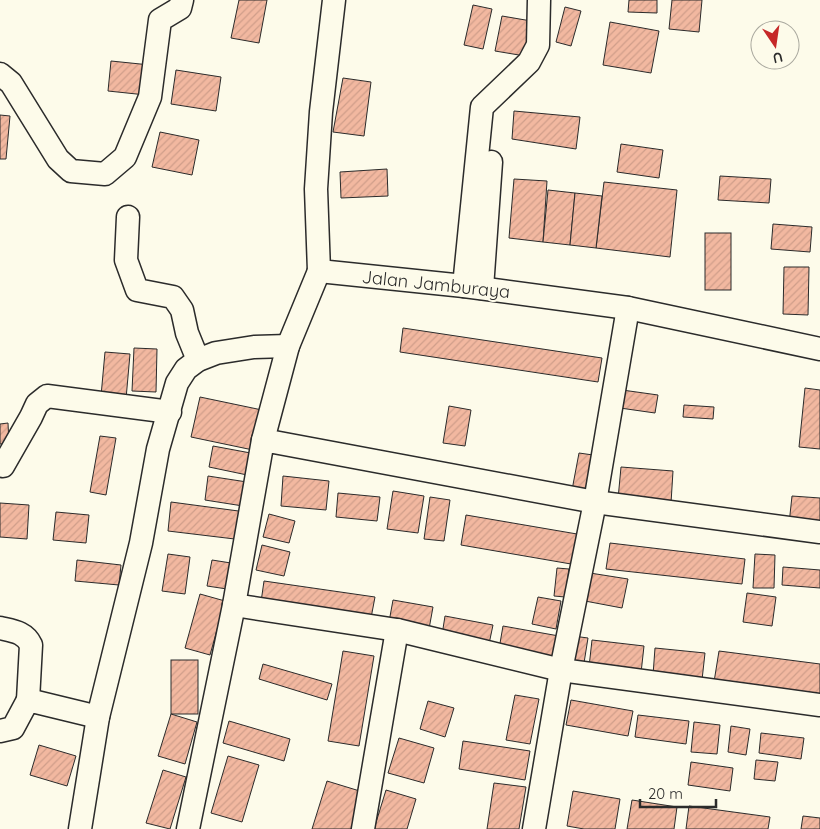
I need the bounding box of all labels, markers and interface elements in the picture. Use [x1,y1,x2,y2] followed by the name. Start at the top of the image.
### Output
[750,20,800,70] north arrow
[771,48,785,68] text: U
[361,265,511,303] street label: Jalan Jamburaya
[640,776,716,808] scale bar
[648,784,683,803] text: 20 m

